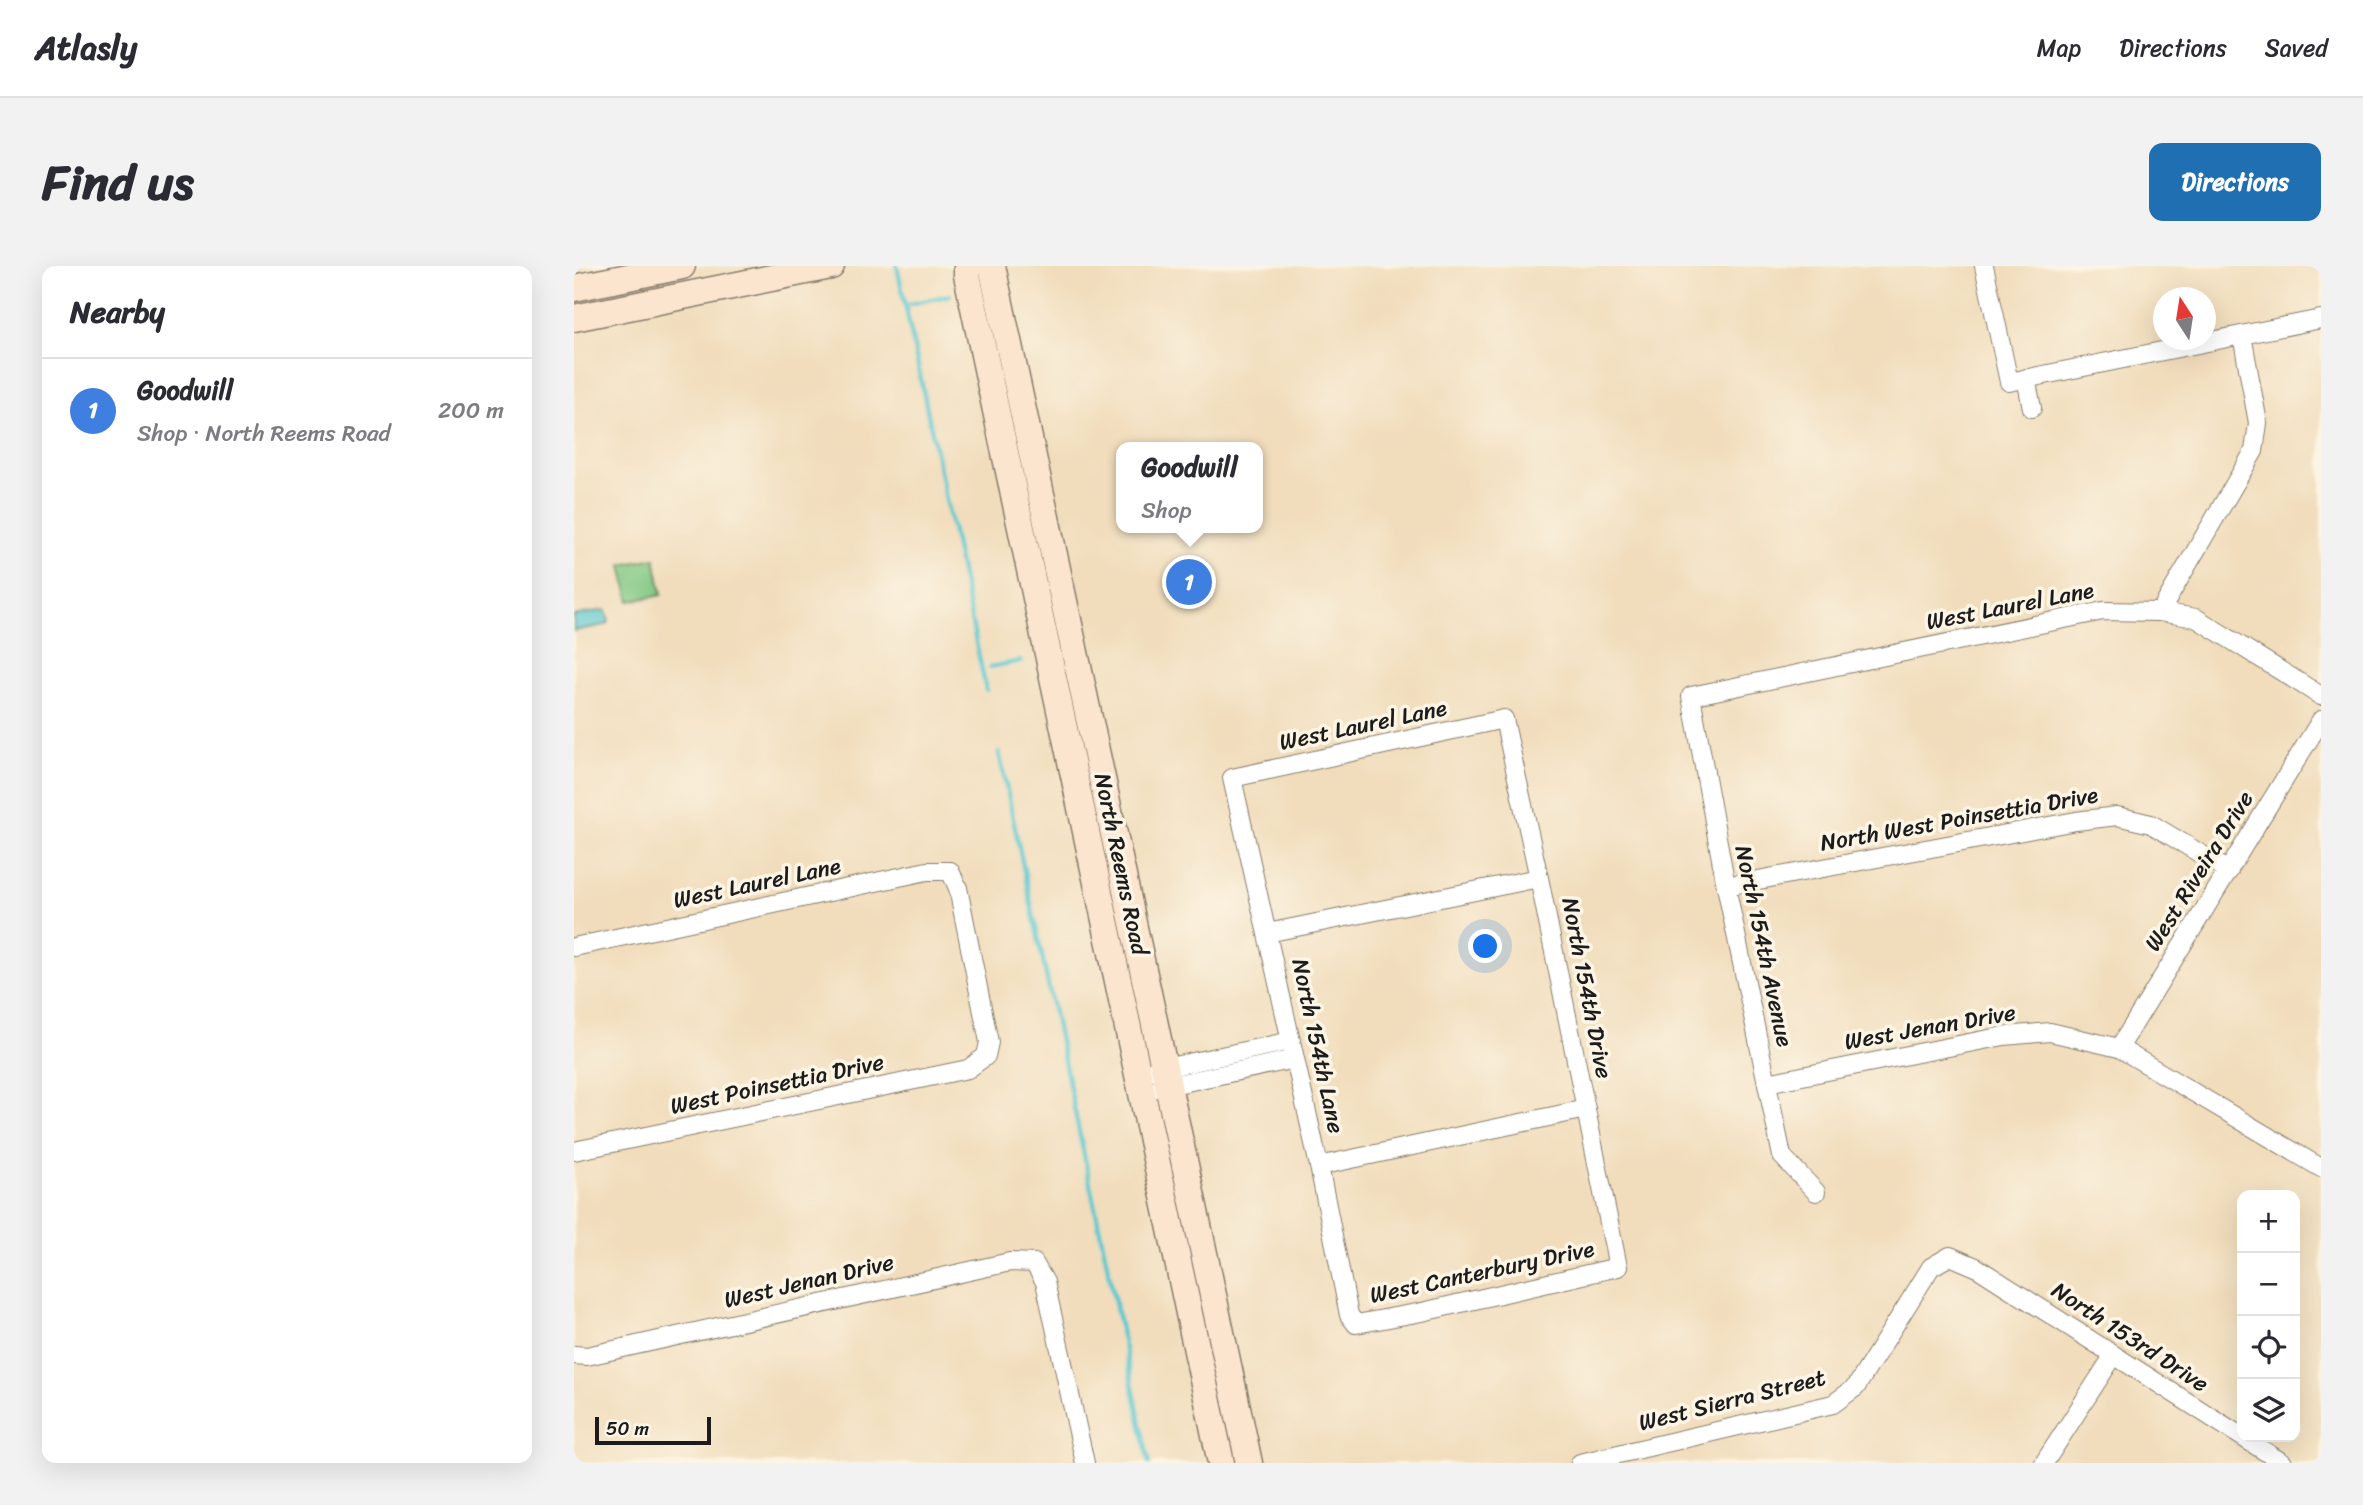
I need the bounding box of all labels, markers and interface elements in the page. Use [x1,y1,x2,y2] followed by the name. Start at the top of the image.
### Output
[35,19,137,77] text: Atlasly
[2037,27,2081,69] text: Map
[2119,27,2227,69] text: Directions
[2265,27,2328,69] text: Saved
[42,139,194,226] text: Find us
[2149,143,2321,221] button: Directions
[70,285,165,339] text: Nearby
[2153,287,2216,350] north arrow
[137,367,233,413] text: Goodwill
[88,390,98,431] text: 1
[438,390,504,431] text: 200 m
[137,413,391,454] text: Shop · North Reems Road
[1116,442,1263,533] popup
[1141,444,1238,490] text: Goodwill
[1141,490,1192,531] text: Shop
[1166,556,1212,608] pin: 1
[1923,570,2097,642] street label: West Laurel Lane
[1276,687,1450,763] street label: West Laurel Lane
[1082,769,1161,961] street label: North Reems Road
[1817,774,2101,864] street label: North West Poinsettia Drive
[2133,782,2265,960] street label: West Riveira Drive
[1723,842,1805,1050] street label: North 154th Avenue
[670,845,844,921] street label: West Laurel Lane
[1549,894,1625,1082] street label: North 154th Drive
[1468,929,1502,963] your location
[1279,955,1357,1137] street label: North 154th Lane
[1841,992,2019,1062] street label: West Jenan Drive
[666,1041,888,1127] street label: West Poinsettia Drive
[2237,1190,2300,1442] map controls
[2237,1190,2300,1253] button: +
[1366,1228,1598,1316] street label: West Canterbury Drive
[720,1242,898,1320] street label: West Jenan Drive
[2237,1253,2300,1316] button: −
[2043,1270,2217,1404] street label: North 153rd Drive
[2237,1316,2300,1379] button: locate
[1634,1357,1830,1443] street label: West Sierra Street
[2237,1379,2300,1442] button: layers
[606,1412,649,1445] text: 50 m
[595,1414,710,1446] scale bar

